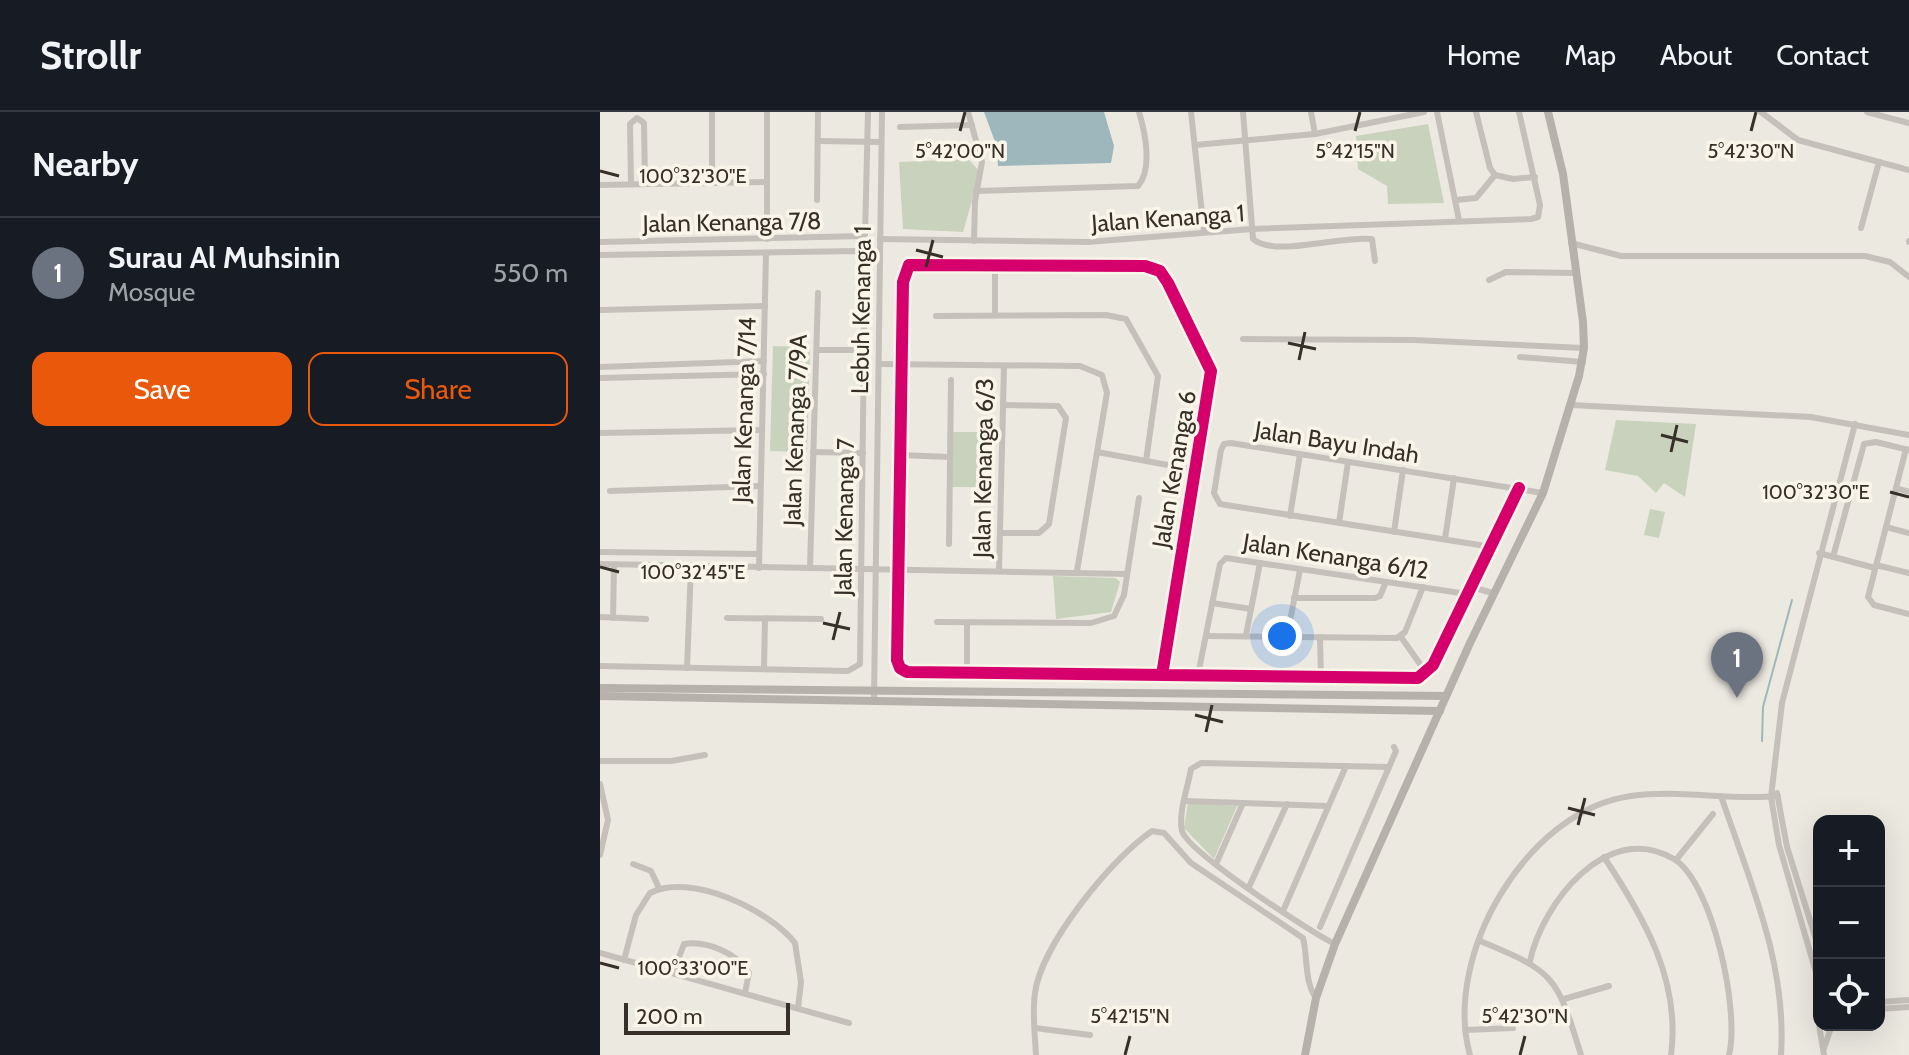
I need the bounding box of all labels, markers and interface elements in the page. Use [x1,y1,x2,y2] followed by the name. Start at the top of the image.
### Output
[40,32,141,79] text: Strollr
[1447,38,1520,72] text: Home
[1564,38,1616,72] text: Map
[1660,38,1732,72] text: About
[1776,38,1869,72] text: Contact
[915,139,1005,163] text: 5°42'00"N
[1315,139,1395,163] text: 5°42'15"N
[1708,139,1794,163] text: 5°42'30"N
[32,143,139,185] text: Nearby
[639,164,747,188] text: 100°32'30"E
[1089,198,1246,238] street label: Jalan Kenanga 1
[641,206,822,238] street label: Jalan Kenanga 7/8
[845,226,877,394] street label: Lebuh Kenanga 1
[108,239,341,276] text: Surau Al Muhsinin
[53,257,63,289] text: 1
[493,257,568,289] text: 550 m
[108,276,195,308] text: Mosque
[726,316,762,504] street label: Jalan Kenanga 7/14
[777,333,813,527] street label: Jalan Kenanga 7/9A
[32,352,292,426] button: Save
[308,352,568,426] button: Share
[967,378,999,559] street label: Jalan Kenanga 6/3
[1146,388,1202,551] street label: Jalan Kenanga 6
[1252,415,1421,469] street label: Jalan Bayu Indah
[828,438,860,597] street label: Jalan Kenanga 7
[1762,480,1870,504] text: 100°32'30"E
[1240,527,1431,585] street label: Jalan Kenanga 6/12
[641,560,745,584] text: 100°32'45"E
[1262,616,1302,656] your location
[1711,632,1763,698] pin: 1
[1813,815,1885,1031] map controls
[1813,815,1885,887] button: +
[1813,887,1885,959] button: −
[638,956,748,980] text: 100°33'00"E
[1813,959,1885,1031] button: locate
[624,999,790,1035] scale bar
[636,1003,702,1030] text: 200 m
[1090,1004,1170,1028] text: 5°42'15"N
[1482,1004,1568,1028] text: 5°42'30"N

